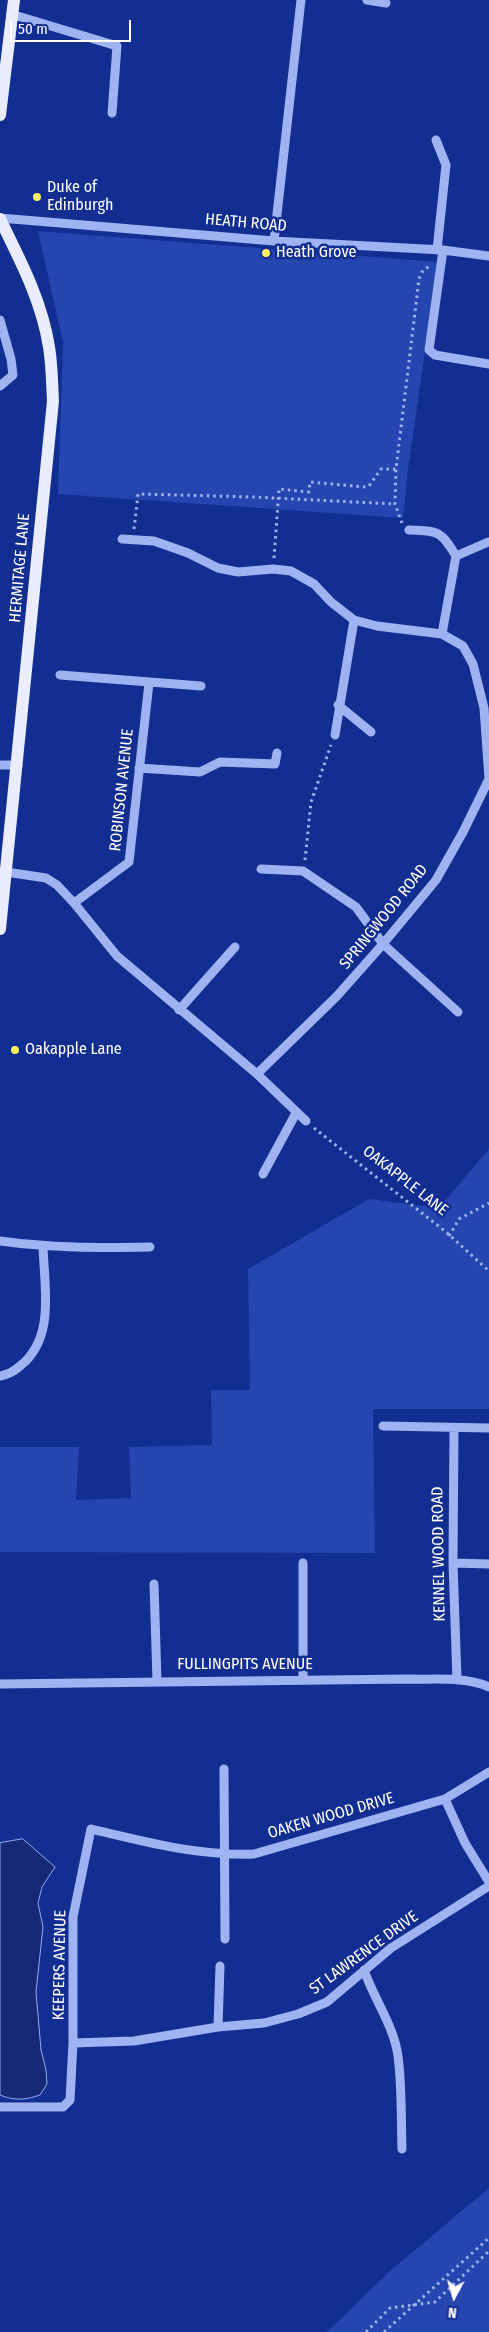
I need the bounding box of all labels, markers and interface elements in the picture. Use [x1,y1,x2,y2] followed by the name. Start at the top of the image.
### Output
[12,10,134,42] scale bar
[18,20,48,38] text: 50 m
[47,178,113,216] place label: Duke of Edinburgh
[31,191,43,203] marker: Duke of Edinburgh
[204,210,288,236] street label: HEATH ROAD
[276,243,356,263] place label: Heath Grove
[260,247,272,259] marker: Heath Grove
[6,513,34,623] street label: HERMITAGE LANE
[106,728,138,852] street label: ROBINSON AVENUE
[336,861,432,973] street label: SPRINGWOOD ROAD
[25,1040,122,1060] place label: Oakapple Lane
[9,1044,21,1056] marker: Oakapple Lane
[359,1142,451,1220] street label: OAKAPPLE LANE
[428,1486,450,1622] street label: KENNEL WOOD ROAD
[177,1655,313,1675] street label: FULLINGPITS AVENUE
[266,1789,396,1843] street label: OAKEN WOOD DRIVE
[306,1907,422,1999] street label: ST LAWRENCE DRIVE
[49,1910,71,2020] street label: KEEPERS AVENUE
[429,2272,479,2322] north arrow
[447,2304,457,2321] text: N

